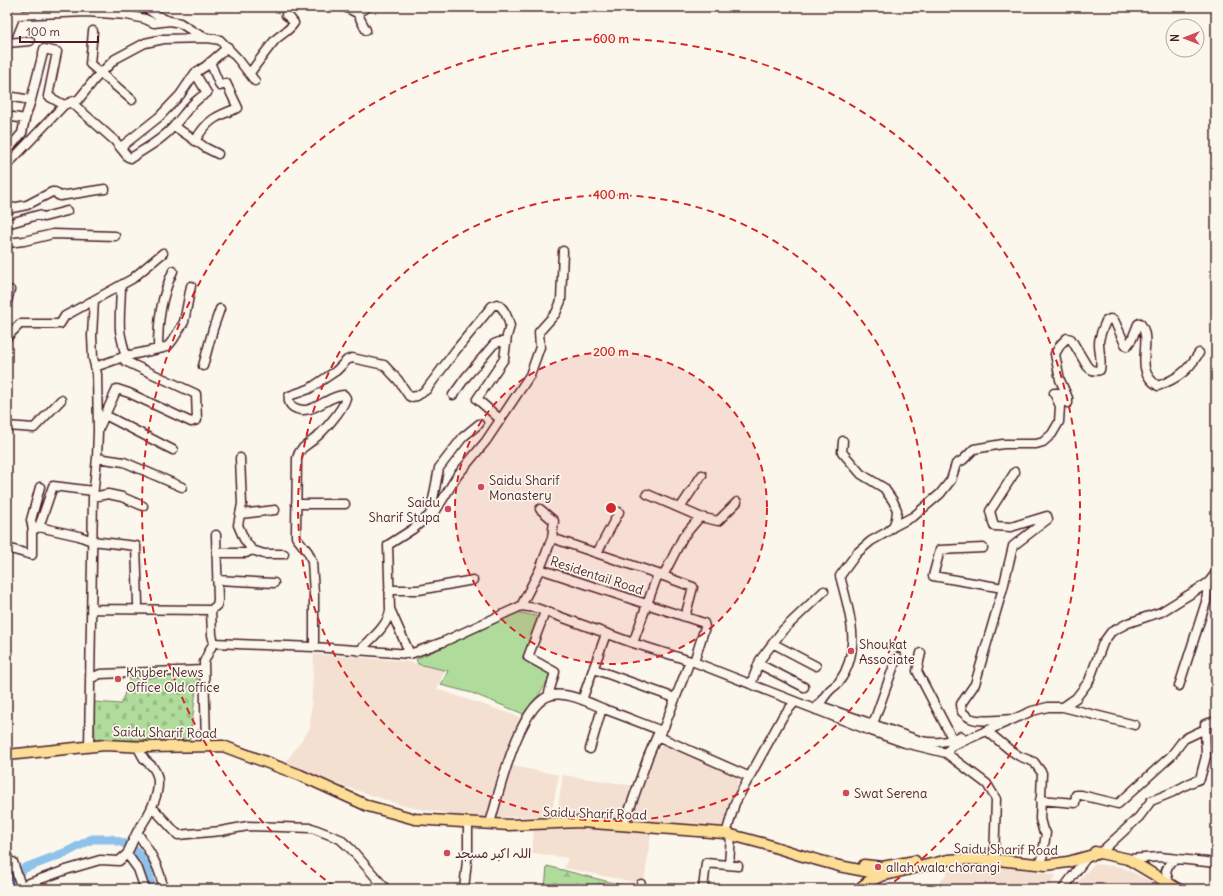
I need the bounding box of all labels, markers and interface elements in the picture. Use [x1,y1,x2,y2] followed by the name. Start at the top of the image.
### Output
[20,18,98,44] scale bar
[1165,18,1205,58] north arrow
[26,24,60,39] text: 100 m
[593,31,630,46] text: 600 m
[1168,34,1182,42] text: N
[593,187,630,202] text: 400 m
[593,344,629,359] text: 200 m
[489,472,560,504] place label: Saidu Sharif Monastery
[476,482,486,492] marker: Saidu Sharif Monastery
[368,494,440,526] place label: Saidu Sharif Stupa
[604,501,618,515] centre of rings
[443,504,453,514] marker: Saidu Sharif Stupa
[548,552,646,599] street label: Residentail Road
[859,636,915,668] place label: Shoukat Associate
[846,646,856,656] marker: Shoukat Associate
[126,664,220,696] place label: Khyber News Office Old office
[113,674,123,684] marker: Khyber News Office Old office
[113,723,218,742] street label: Saidu Sharif Road
[854,785,927,802] place label: Swat Serena
[841,788,851,798] marker: Swat Serena
[543,803,648,824] street label: Saidu Sharif Road
[954,840,1059,859] street label: Saidu Sharif Road
[455,845,531,862] place label: اللہ اکبر مسجد
[442,848,452,858] marker: اللہ اکبر مسجد
[886,859,1000,876] place label: allah wala chorangi
[873,862,883,872] marker: allah wala chorangi

